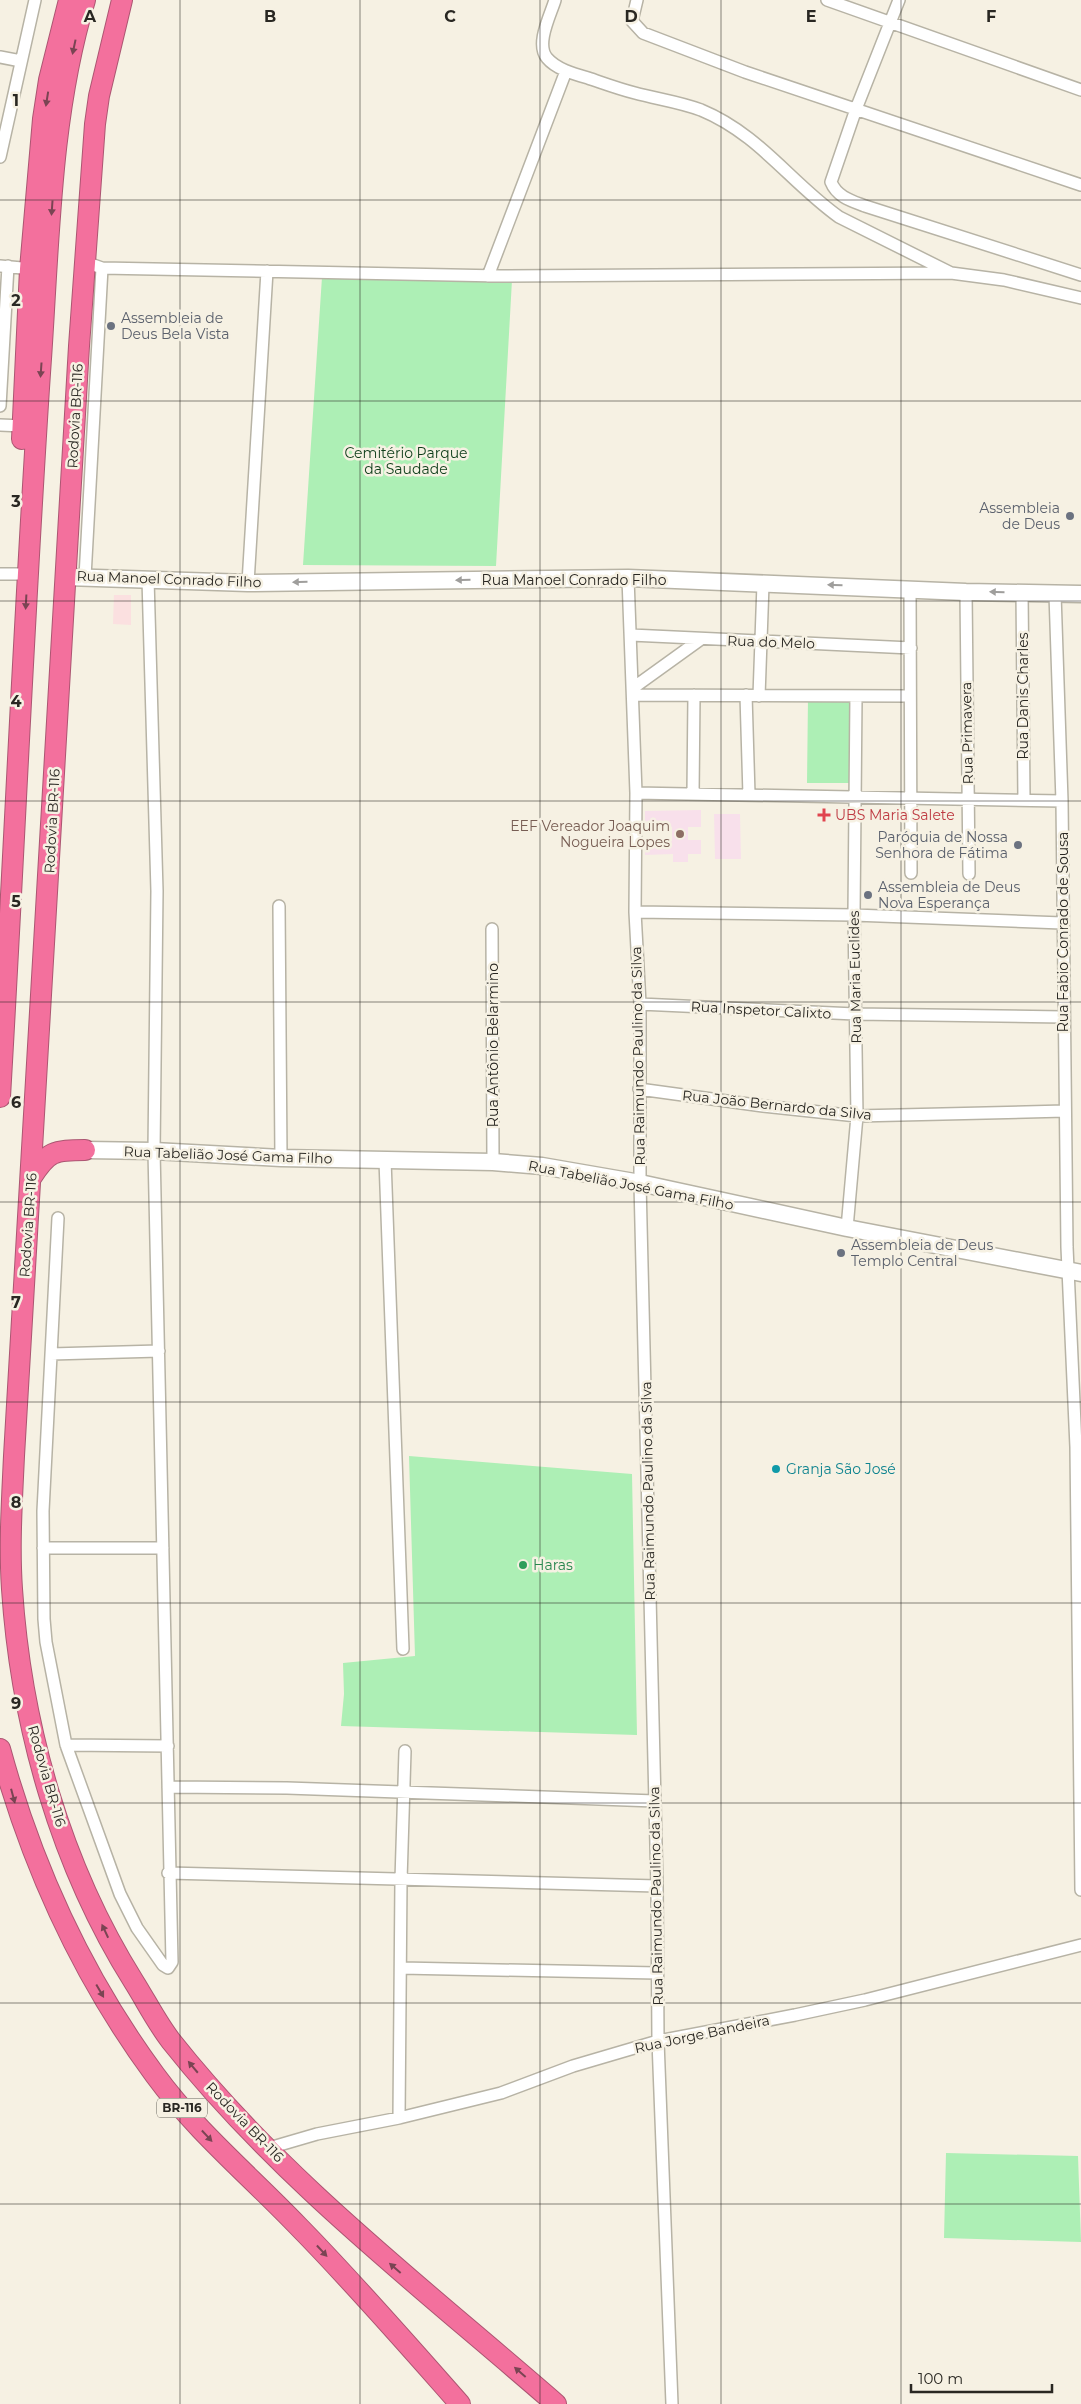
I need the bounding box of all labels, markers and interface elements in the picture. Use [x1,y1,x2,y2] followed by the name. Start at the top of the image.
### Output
[83,7,97,26] text: A
[264,7,276,26] text: B
[444,7,456,26] text: C
[624,7,638,26] text: D
[806,7,816,26] text: E
[986,7,996,26] text: F
[70,40,78,55] one-way arrow
[13,91,19,110] text: 1
[42,91,50,107] one-way arrow
[48,200,56,216] one-way arrow
[11,291,21,310] text: 2
[121,309,229,343] place label: Assembleia de Deus Bela Vista
[105,320,117,332] marker: Assembleia de Deus Bela Vista
[36,363,44,379] one-way arrow
[63,363,87,469] street label: Rodovia BR-116
[344,444,468,478] park label: Cemitério Parque da Saudade
[10,492,21,511] text: 3
[979,499,1060,533] place label: Assembleia de Deus
[1064,510,1076,522] marker: Assembleia de Deus
[76,567,262,591] street label: Rua Manoel Conrado Filho
[482,571,667,589] street label: Rua Manoel Conrado Filho
[454,576,470,584] one-way arrow
[292,578,308,586] one-way arrow
[827,581,843,589] one-way arrow
[989,588,1005,596] one-way arrow
[21,595,29,611] one-way arrow
[727,631,815,653] street label: Rua do Melo
[1014,632,1032,760] street label: Rua Danis Charles
[957,682,977,784] street label: Rua Primavera
[10,692,22,711] text: 4
[40,768,64,874] street label: Rodovia BR-116
[835,806,955,824] place label: UBS Maria Salete
[817,808,831,822] marker: UBS Maria Salete
[510,817,670,851] place label: EEF Vereador Joaquim Nogueira Lopes
[674,828,686,840] marker: EEF Vereador Joaquim Nogueira Lopes
[875,828,1008,862] place label: Paróquia de Nossa Senhora de Fátima
[1054,832,1072,1032] street label: Rua Fabio Conrado de Sousa
[1012,839,1024,851] marker: Paróquia de Nossa Senhora de Fátima
[878,878,1020,912] place label: Assembleia de Deus Nova Esperança
[862,889,874,901] marker: Assembleia de Deus Nova Esperança
[11,892,21,911] text: 5
[845,910,865,1044] street label: Rua Maria Euclides
[627,946,649,1166] street label: Rua Raimundo Paulino da Silva
[484,963,502,1127] street label: Rua Antônio Belarmino
[690,997,832,1023] street label: Rua Inspetor Calixto
[681,1086,873,1124] street label: Rua João Bernardo da Silva
[11,1093,21,1112] text: 6
[123,1142,333,1168] street label: Rua Tabelião José Gama Filho
[527,1156,735,1214] street label: Rua Tabelião José Gama Filho
[15,1172,41,1278] street label: Rodovia BR-116
[851,1236,993,1270] place label: Assembleia de Deus Templo Central
[835,1247,847,1259] marker: Assembleia de Deus Templo Central
[11,1293,21,1312] text: 7
[637,1381,659,1601] street label: Rua Raimundo Paulino da Silva
[786,1460,896,1478] place label: Granja São José
[770,1463,782,1475] marker: Granja São José
[11,1493,21,1512] text: 8
[533,1556,573,1574] place label: Haras
[517,1559,529,1571] marker: Haras
[11,1694,21,1713] text: 9
[24,1723,70,1829] street label: Rodovia BR-116
[645,1786,667,2006] street label: Rua Raimundo Paulino da Silva
[9,1788,17,1803] one-way arrow
[100,1924,108,1938] one-way arrow
[96,1985,105,1998] one-way arrow
[633,2011,771,2057] street label: Rua Jorge Bandeira
[188,2061,199,2073] one-way arrow
[202,2078,288,2166] street label: Rodovia BR-116
[157,2098,207,2118] road number: BR-116
[201,2130,213,2142] one-way arrow
[316,2244,328,2256] one-way arrow
[389,2262,402,2273] one-way arrow
[911,2362,1052,2394] scale bar
[514,2366,526,2378] one-way arrow
[918,2369,963,2388] text: 100 m

